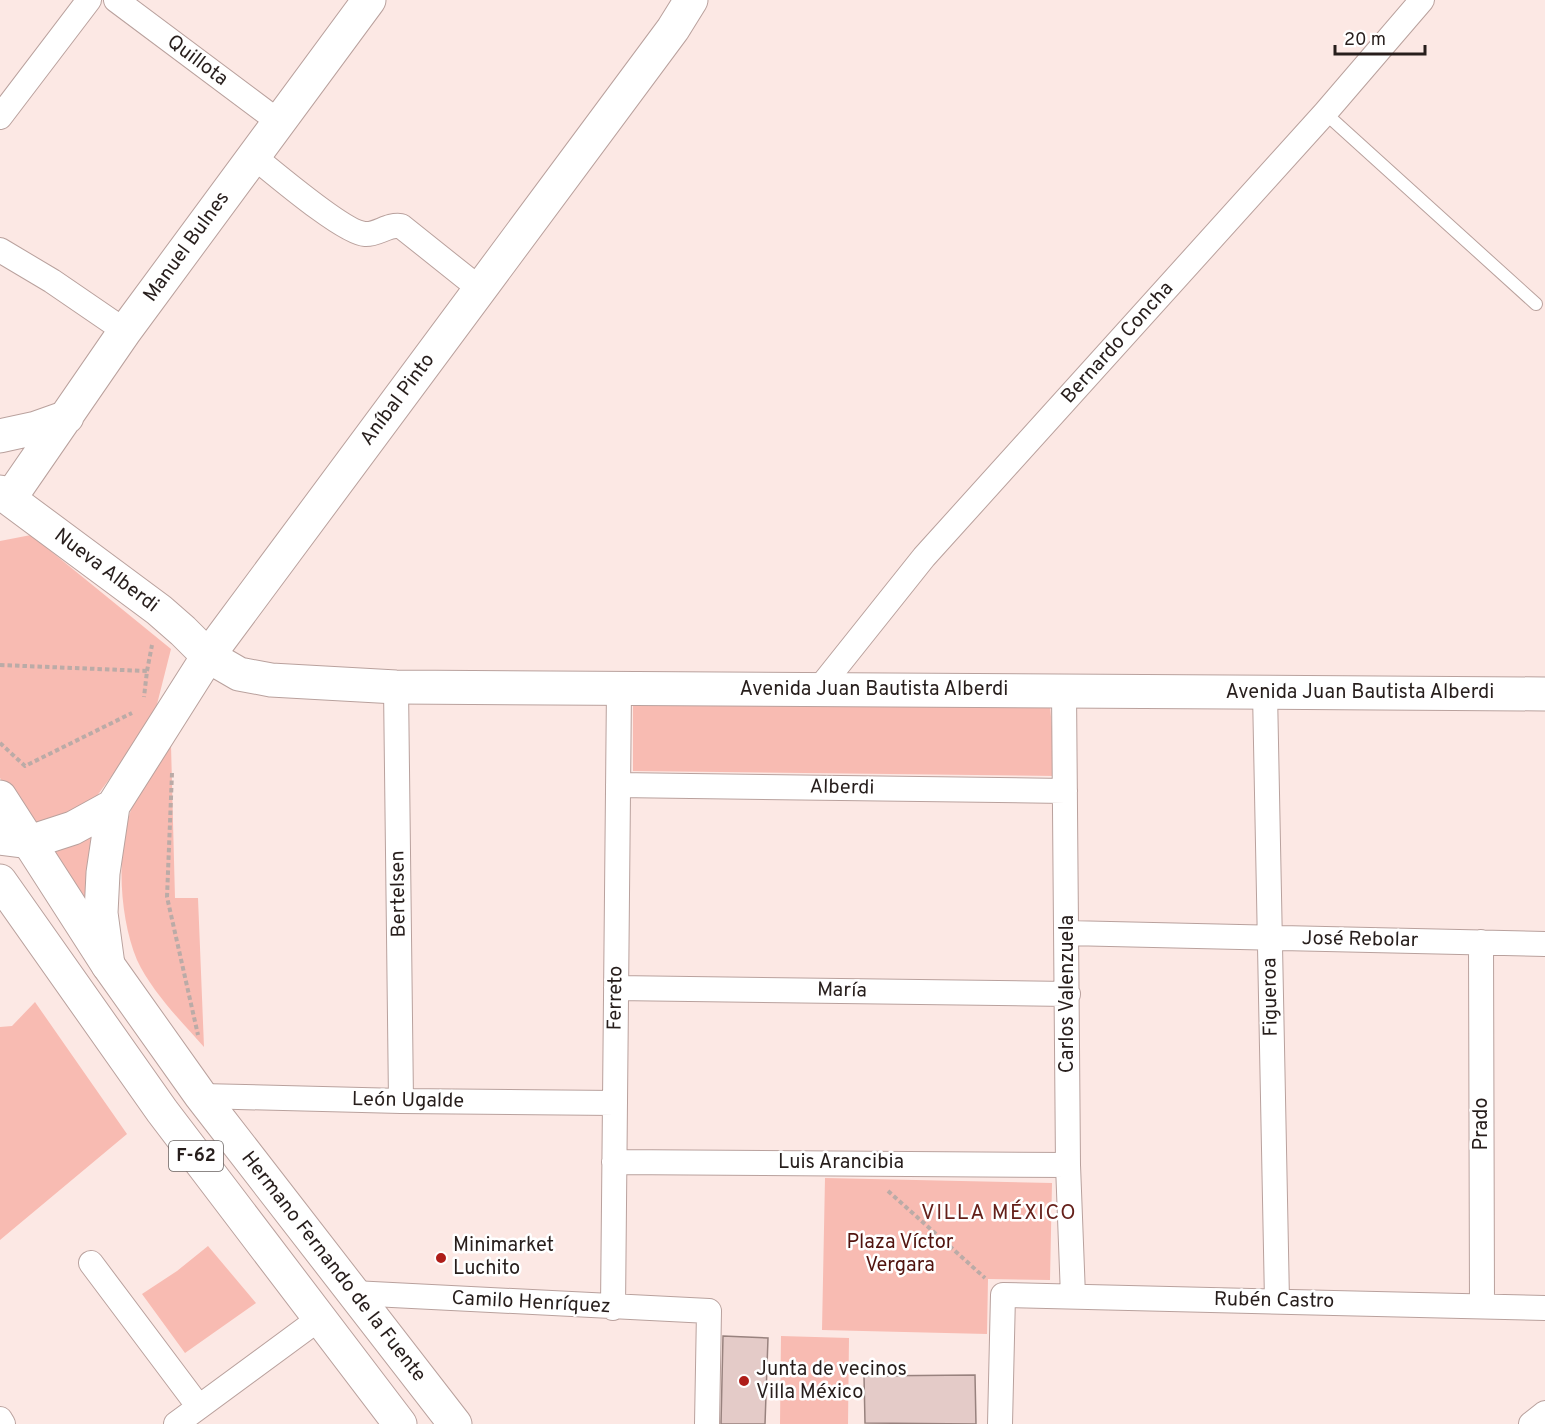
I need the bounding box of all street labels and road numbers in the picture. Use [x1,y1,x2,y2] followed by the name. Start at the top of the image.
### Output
[161,29,233,93] street label: Quillota
[138,187,236,307] street label: Manuel Bulnes
[1056,276,1180,410] street label: Bernardo Concha
[355,349,441,451] street label: Aníbal Pinto
[48,523,164,619] street label: Nueva Alberdi
[740,677,1008,703] street label: Avenida Juan Bautista Alberdi
[1226,680,1494,706] street label: Avenida Juan Bautista Alberdi
[809,774,875,802] street label: Alberdi
[385,850,413,938] street label: Bertelsen
[1055,915,1081,1073] street label: Carlos Valenzuela
[1301,926,1419,954] street label: José Rebolar
[1257,957,1285,1037] street label: Figueroa
[602,965,630,1031] street label: Ferreto
[817,978,867,1004] street label: María
[352,1087,464,1115] street label: León Ugalde
[1469,1097,1495,1151] street label: Prado
[169,1141,223,1171] road number: F-62
[235,1146,431,1388] street label: Hermano Fernando de la Fuente
[778,1150,904,1176] street label: Luis Arancibia
[451,1286,611,1320] street label: Camilo Henríquez
[1214,1287,1334,1315] street label: Rubén Castro

